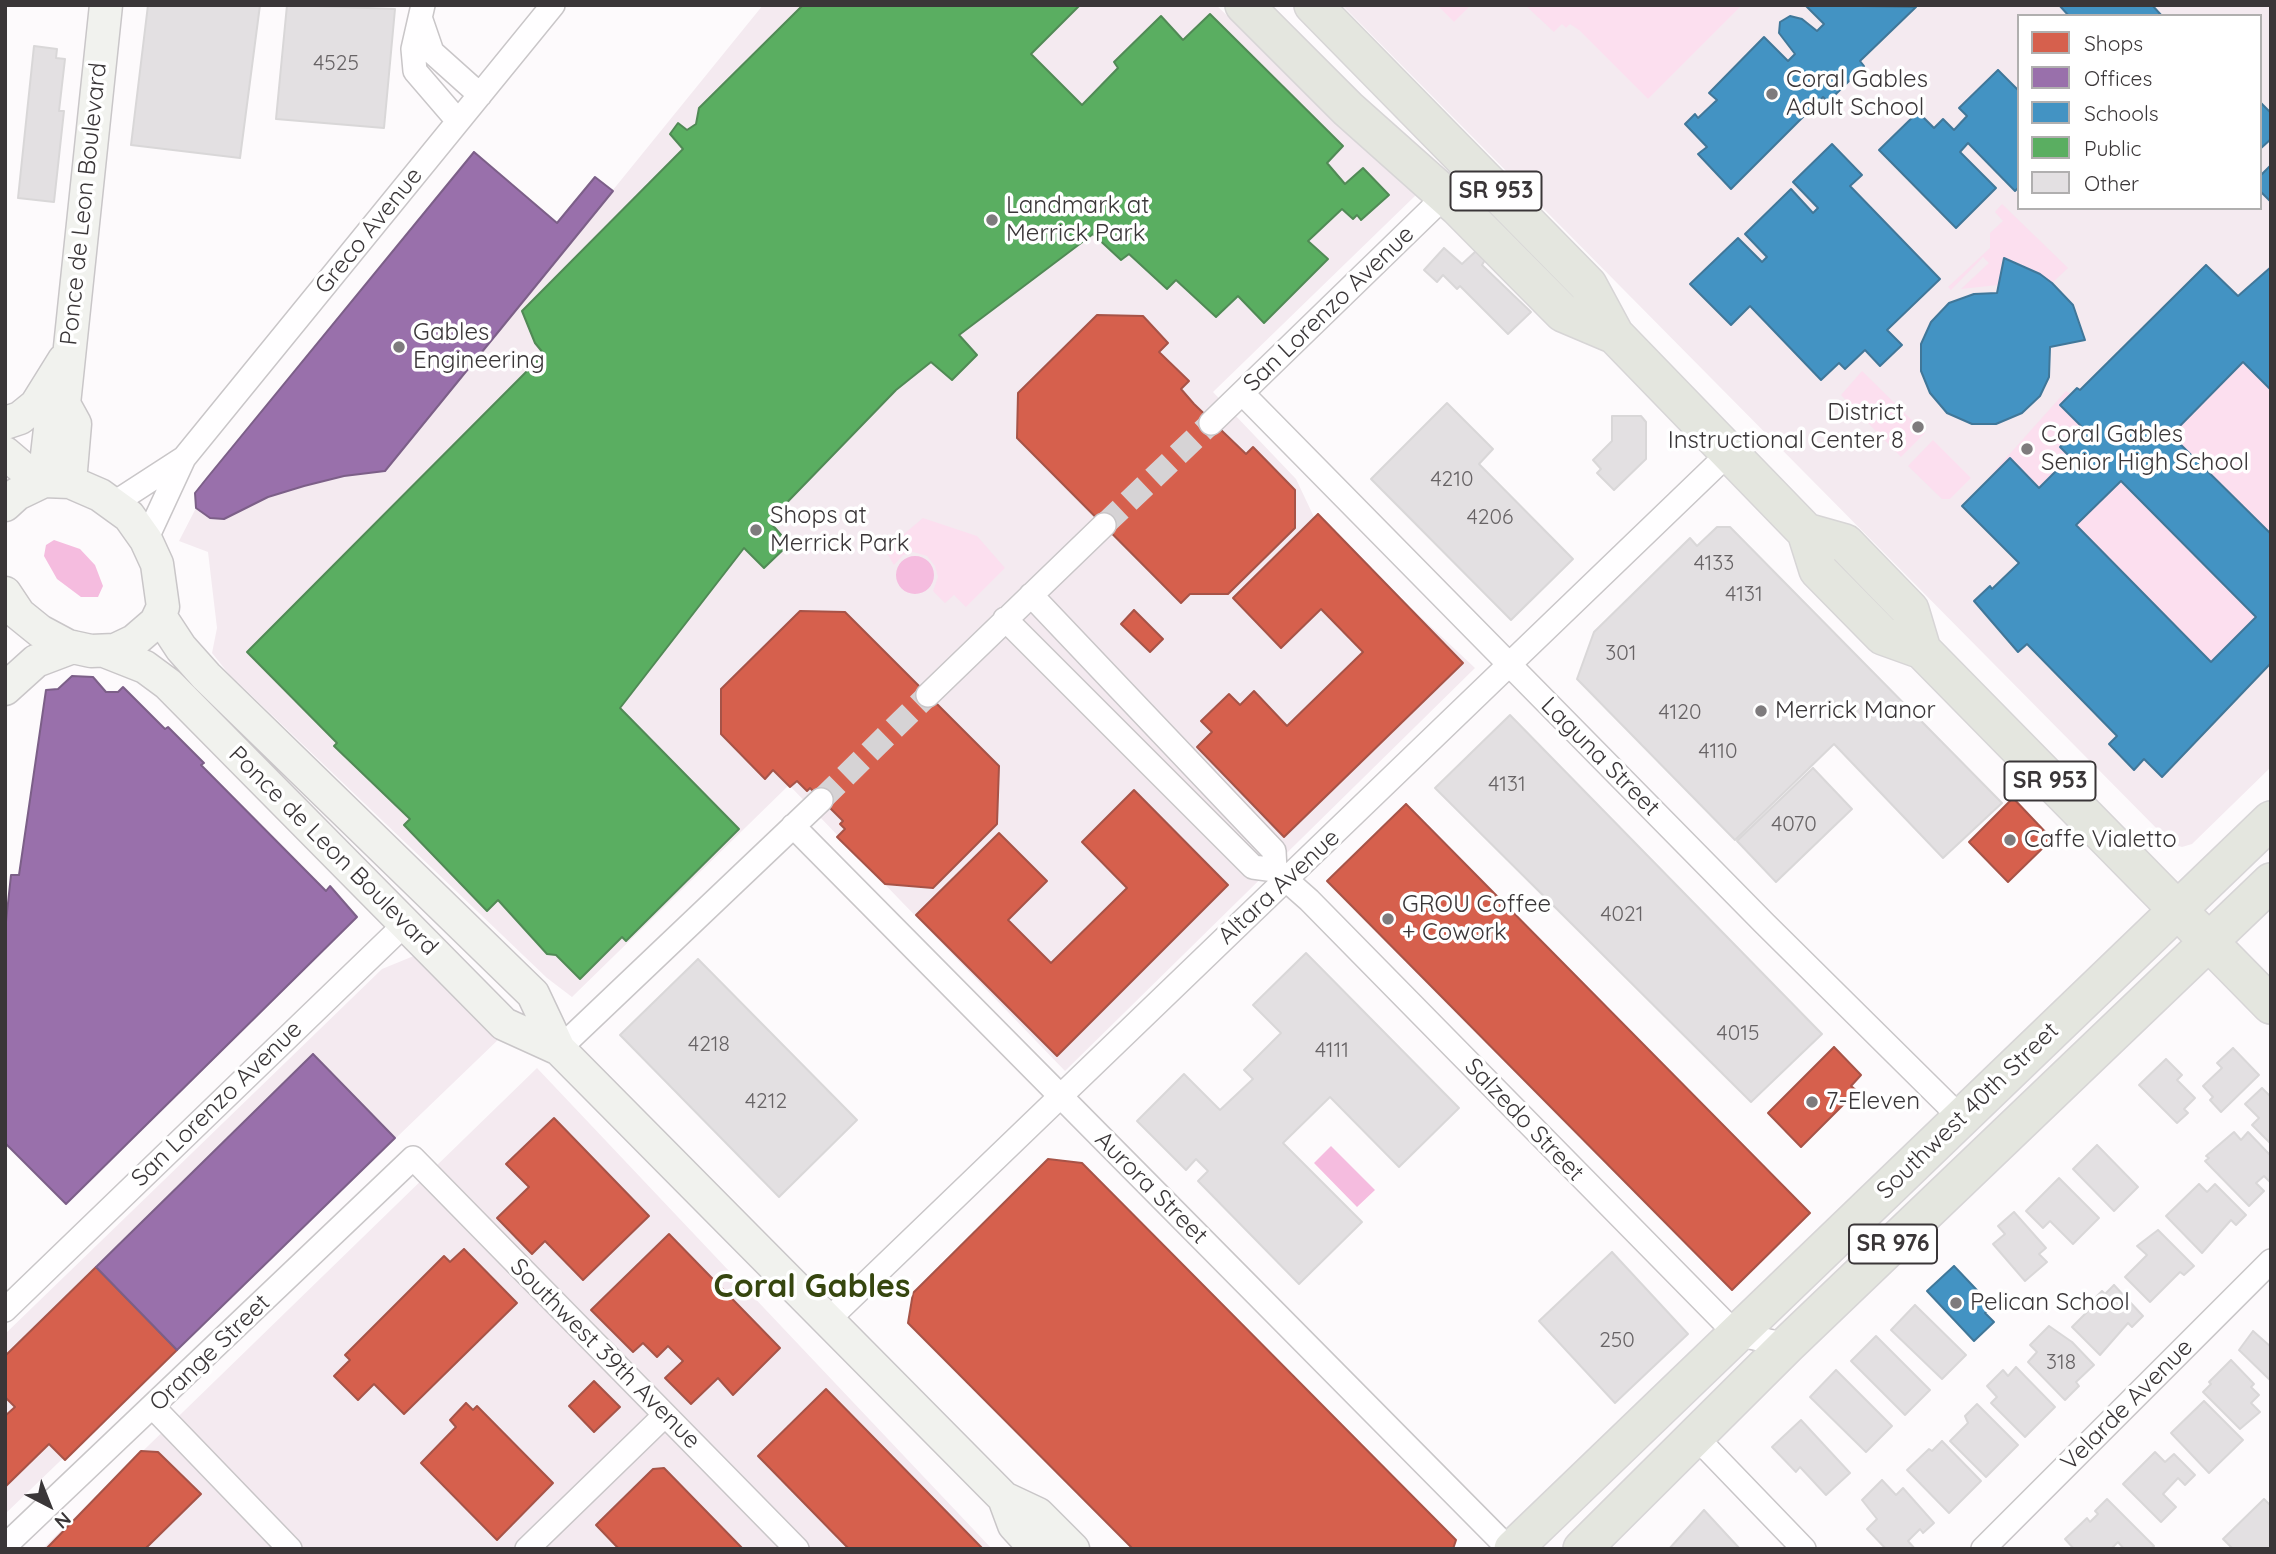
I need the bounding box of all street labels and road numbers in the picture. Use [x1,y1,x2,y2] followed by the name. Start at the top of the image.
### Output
[55,61,113,347] street label: Ponce de Leon Boulevard
[309,162,429,300] street label: Greco Avenue
[1450,172,1542,210] road number: SR 953
[1238,220,1420,398] street label: San Lorenzo Avenue
[1535,692,1665,822] street label: Laguna Street
[222,740,444,962] street label: Ponce de Leon Boulevard
[2004,762,2096,800] road number: SR 953
[1212,823,1346,951] street label: Altara Avenue
[126,1015,308,1193] street label: San Lorenzo Avenue
[1871,1017,2065,1205] street label: Southwest 40th Street
[1458,1053,1590,1187] street label: Salzedo Street
[1089,1126,1213,1250] street label: Aurora Street
[1849,1224,1937,1264] road number: SR 976
[504,1253,706,1455] street label: Southwest 39th Avenue
[144,1288,276,1418] street label: Orange Street
[2055,1333,2199,1477] street label: Velarde Avenue

